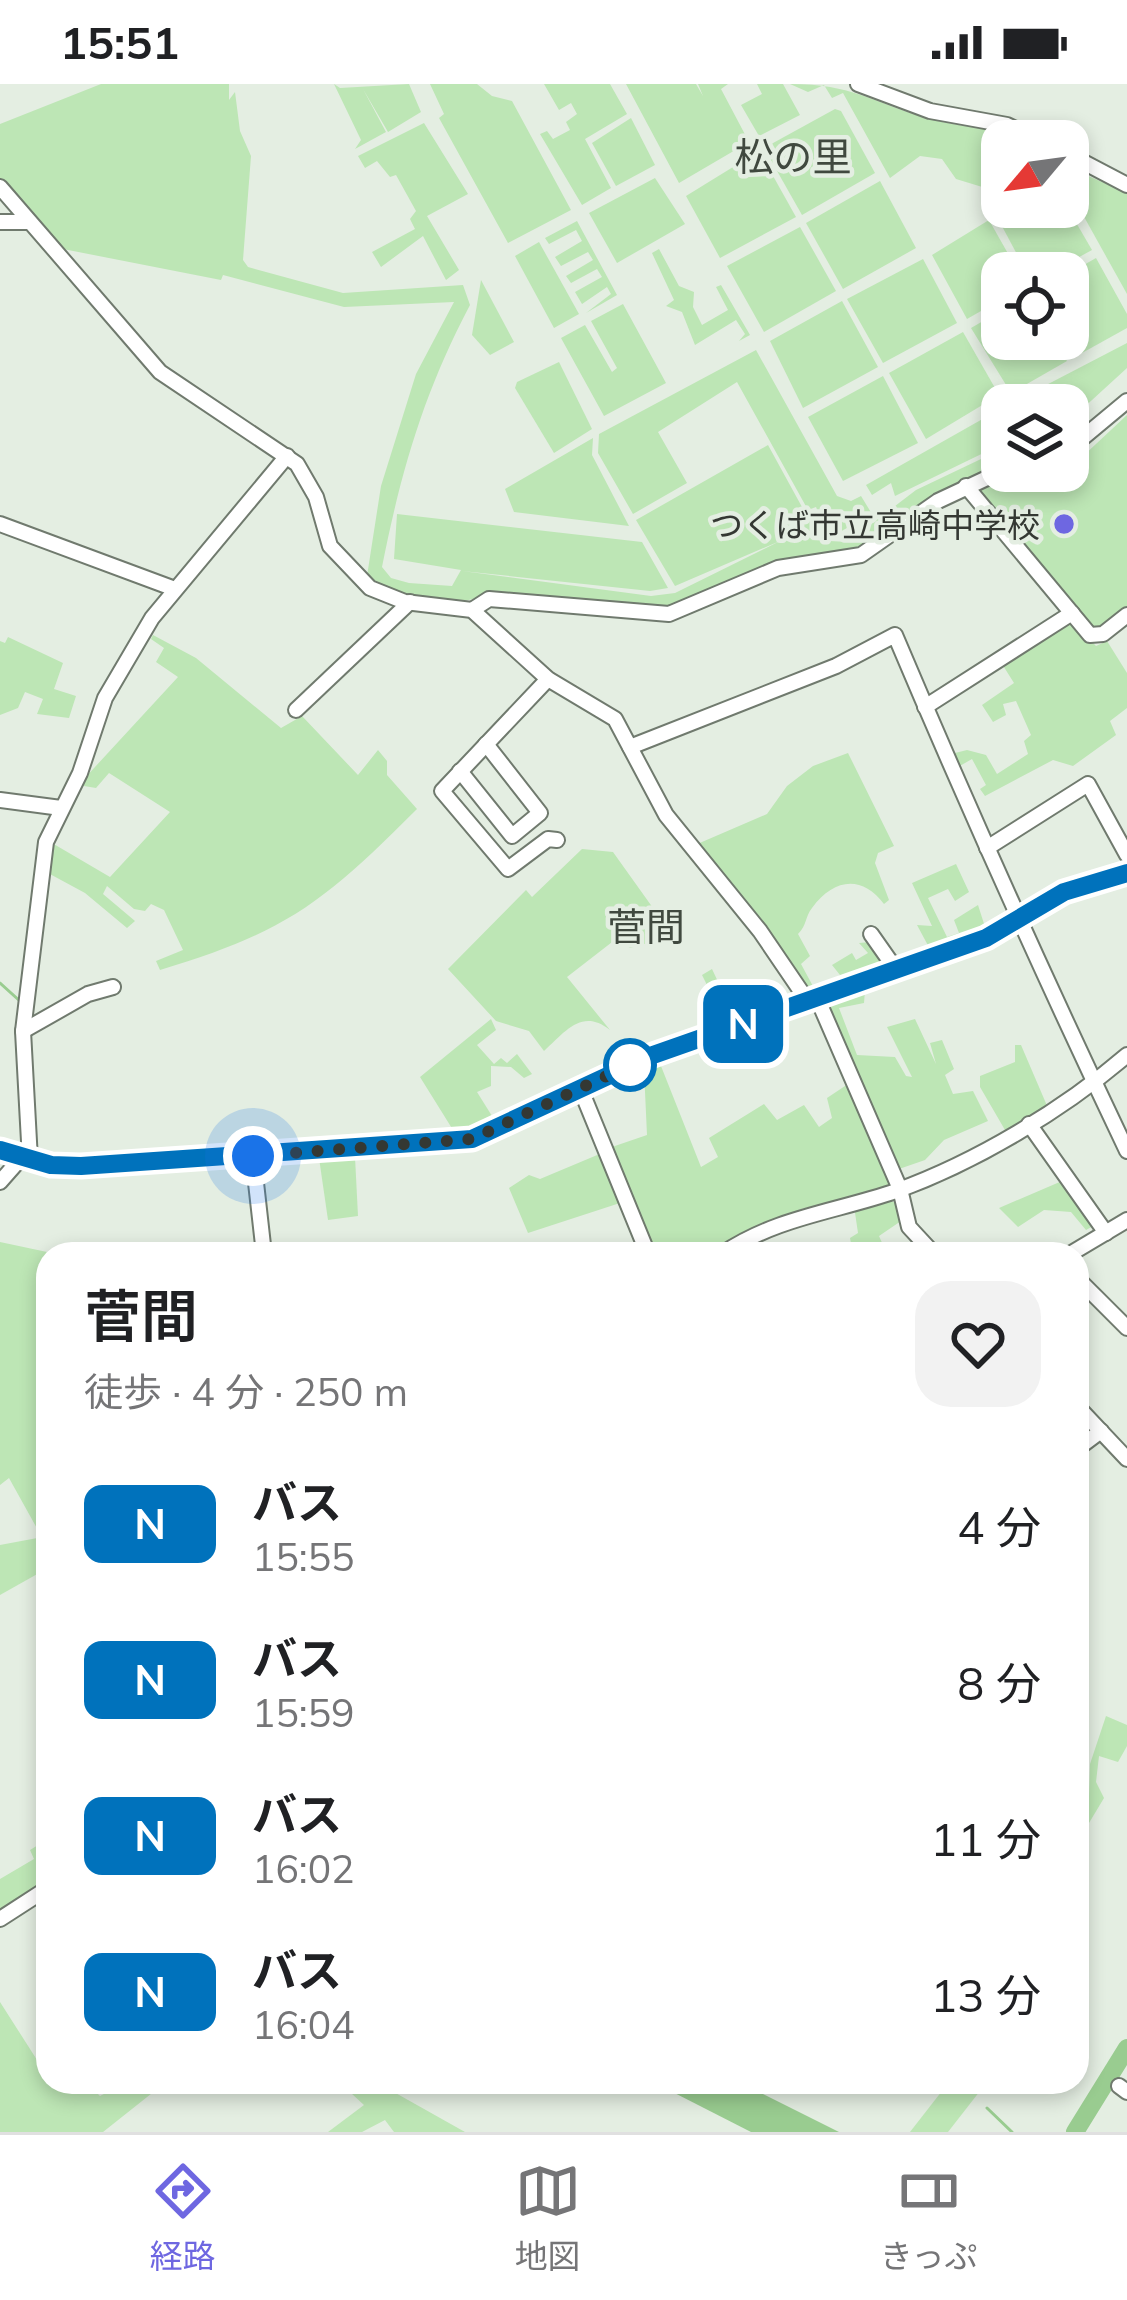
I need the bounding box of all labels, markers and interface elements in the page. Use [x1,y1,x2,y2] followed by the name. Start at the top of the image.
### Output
[60,14,179,70] text: 15:51
[981,120,1089,228] north arrow
[981,120,1089,492] map controls
[734,132,852,181] district label: 松の里
[981,252,1089,360] button: locate
[981,384,1089,492] button: layers
[710,504,1040,545] place label: つくば市立高崎中学校
[1051,511,1077,537] marker: つくば市立高崎中学校
[607,902,685,951] district label: 菅間
[704,985,782,1063] line badge: N
[727,997,759,1050] text: N
[605,1040,655,1090] unlabelled marker
[223,1126,283,1186] your location
[84,1280,198,1351] text: 菅間
[915,1281,1041,1407] button: heart
[84,1367,408,1416] text: 徒歩 · 4 分 · 250 m
[252,1474,342,1530] text: バス
[134,1497,166,1550] text: N
[957,1499,1041,1555] text: 4 分
[252,1532,355,1581] text: 15:55
[252,1630,342,1686] text: バス
[134,1653,166,1706] text: N
[957,1655,1041,1711] text: 8 分
[252,1688,355,1737] text: 15:59
[252,1786,342,1842] text: バス
[134,1809,166,1862] text: N
[930,1811,1041,1867] text: 11 分
[252,1844,355,1893] text: 16:02
[252,1942,342,1998] text: バス
[134,1965,166,2018] text: N
[930,1967,1041,2023] text: 13 分
[252,2000,355,2049] text: 16:04
[150,2158,216,2278] tab: 経路
[515,2158,581,2278] tab: 地図
[880,2158,977,2278] tab: きっぷ

